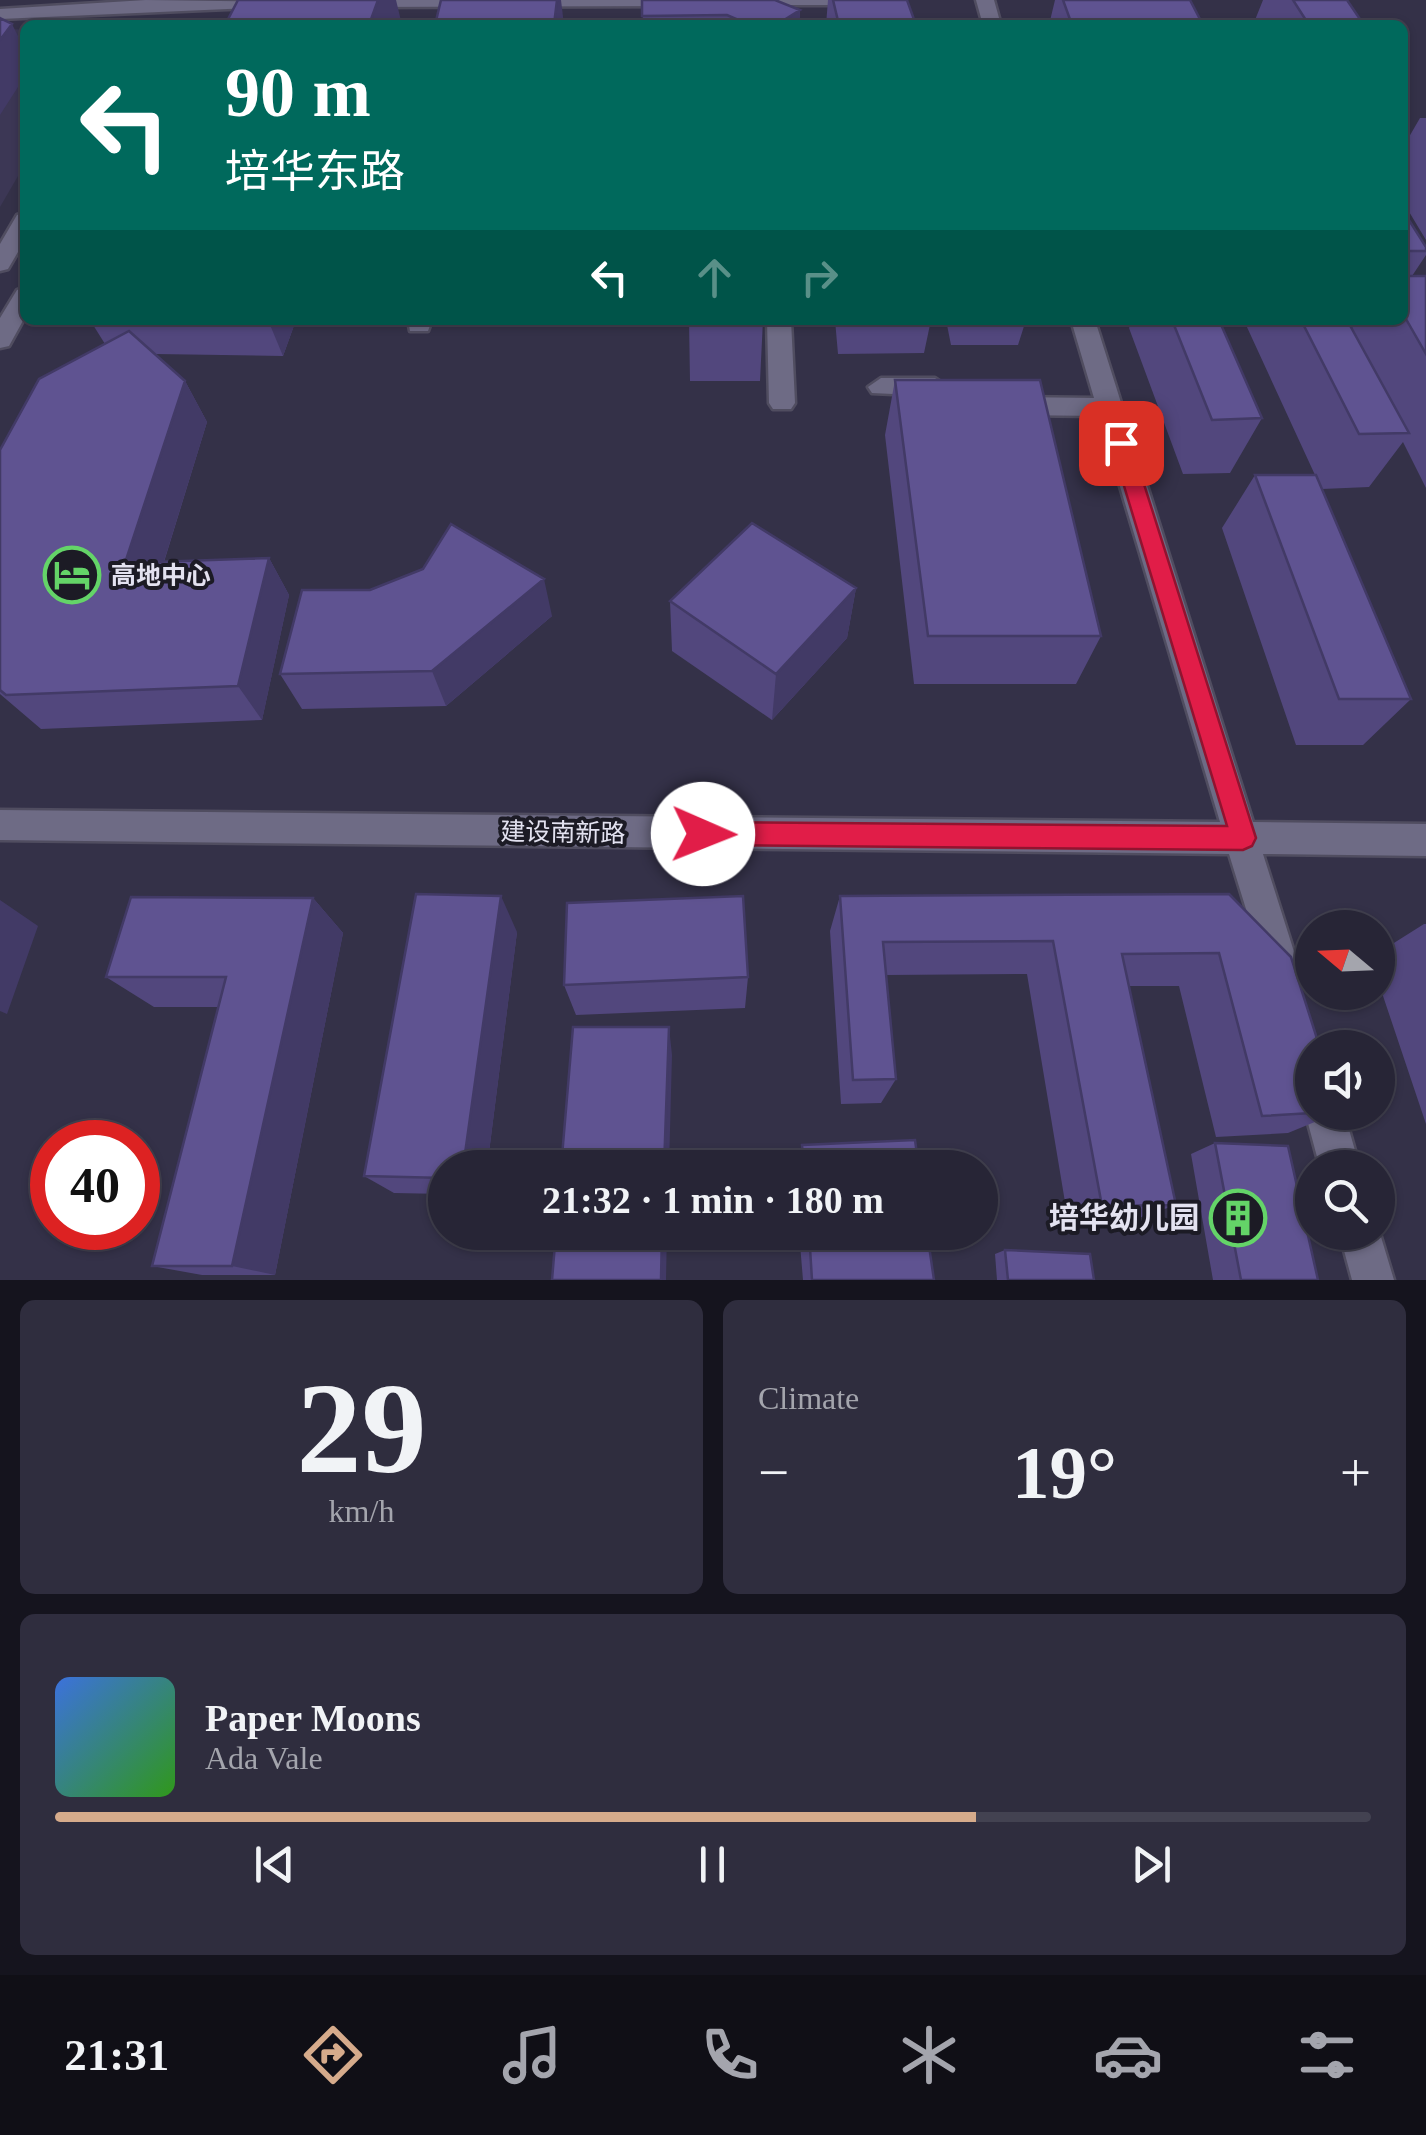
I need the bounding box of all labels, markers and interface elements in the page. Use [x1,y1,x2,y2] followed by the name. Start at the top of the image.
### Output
[225,54,371,131] text: 90 m
[60,60,190,190] icon: left
[225,147,405,197] text: 培华东路
[582,250,637,305] icon: left
[687,250,742,305] icon: ahead
[792,250,847,305] icon: right
[1079,401,1164,486] pin
[1094,416,1149,471] icon: arrive
[42,545,102,605] hotel icon: 高地中心
[111,562,211,589] place label: 高地中心
[651,782,755,886] position arrow
[500,818,626,847] street label: 建设南新路
[1295,910,1395,1010] north arrow
[1295,910,1395,1250] map controls
[1295,1030,1395,1130] button: sound
[30,1120,160,1250] speed limit sign: 40
[1295,1150,1395,1250] button: search
[542,1179,884,1221] text: 21:32 · 1 min · 180 m
[1208,1188,1268,1248] building icon: 培华幼儿园
[1049,1201,1199,1234] place label: 培华幼儿园
[297,1356,427,1500] text: 29
[758,1380,859,1416] text: Climate
[1012,1431,1117,1514] text: 19°
[758,1442,789,1503] text: −
[1340,1442,1371,1503] text: +
[329,1493,394,1529] text: km/h
[205,1697,421,1739] text: Paper Moons
[205,1740,323,1776] text: Ada Vale
[247,1837,302,1892] icon: previous
[685,1837,740,1892] icon: pause
[1124,1837,1179,1892] icon: next
[298,2020,368,2090] icon: directions
[497,2020,567,2090] icon: music
[695,2020,765,2090] icon: phone
[894,2020,964,2090] icon: climate
[1093,2020,1163,2090] icon: car
[1292,2020,1362,2090] icon: filters
[64,2030,169,2080] text: 21:31

